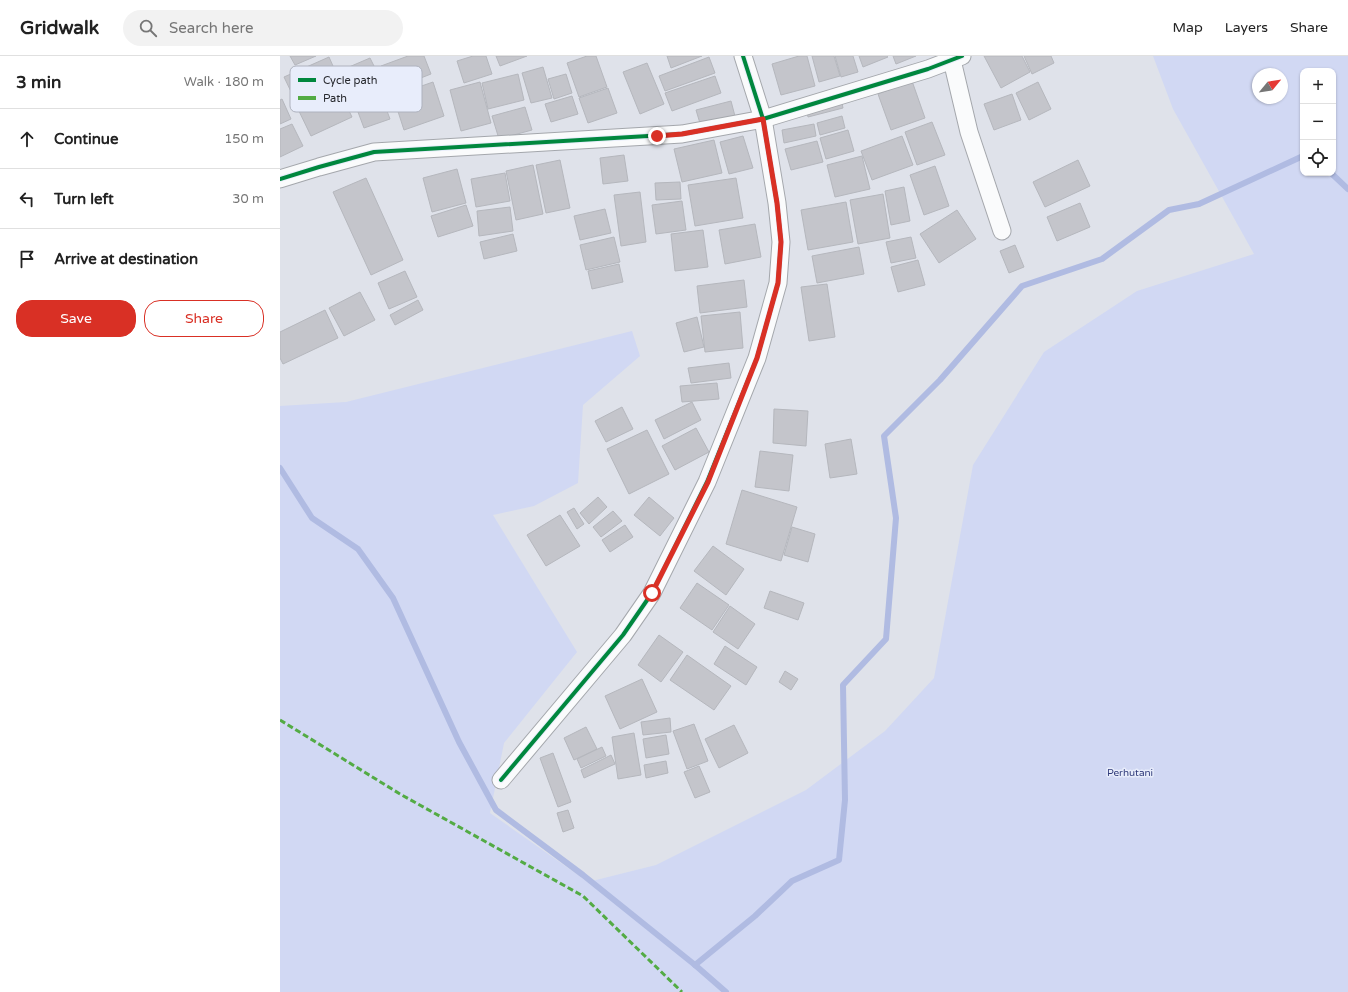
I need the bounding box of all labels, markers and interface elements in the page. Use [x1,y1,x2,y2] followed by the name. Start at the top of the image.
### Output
[123,10,403,46] search box
[20,17,99,39] text: Gridwalk
[137,17,159,39] icon: search
[169,19,253,37] text: Search here
[1173,19,1203,36] text: Map
[1225,19,1268,36] text: Layers
[1290,19,1328,36] text: Share
[290,66,422,112] legend
[1252,68,1288,104] north arrow
[1300,68,1336,176] map controls
[1300,68,1336,104] button: +
[16,72,61,93] text: 3 min
[184,74,264,90] text: Walk · 180 m
[323,74,378,87] text: Cycle path
[323,92,347,105] text: Path
[1300,104,1336,140] button: −
[648,127,666,145] route end
[16,128,38,150] icon: ahead
[54,130,118,148] text: Continue
[224,131,264,147] text: 150 m
[1300,140,1336,176] button: locate
[16,188,38,210] icon: left
[54,190,114,208] text: Turn left
[232,191,264,207] text: 30 m
[16,248,38,270] icon: arrive
[54,250,198,268] text: Arrive at destination
[16,300,136,337] button: Save
[144,300,264,337] button: Share
[643,584,661,602] route start
[1107,767,1153,779] park label: Perhutani

